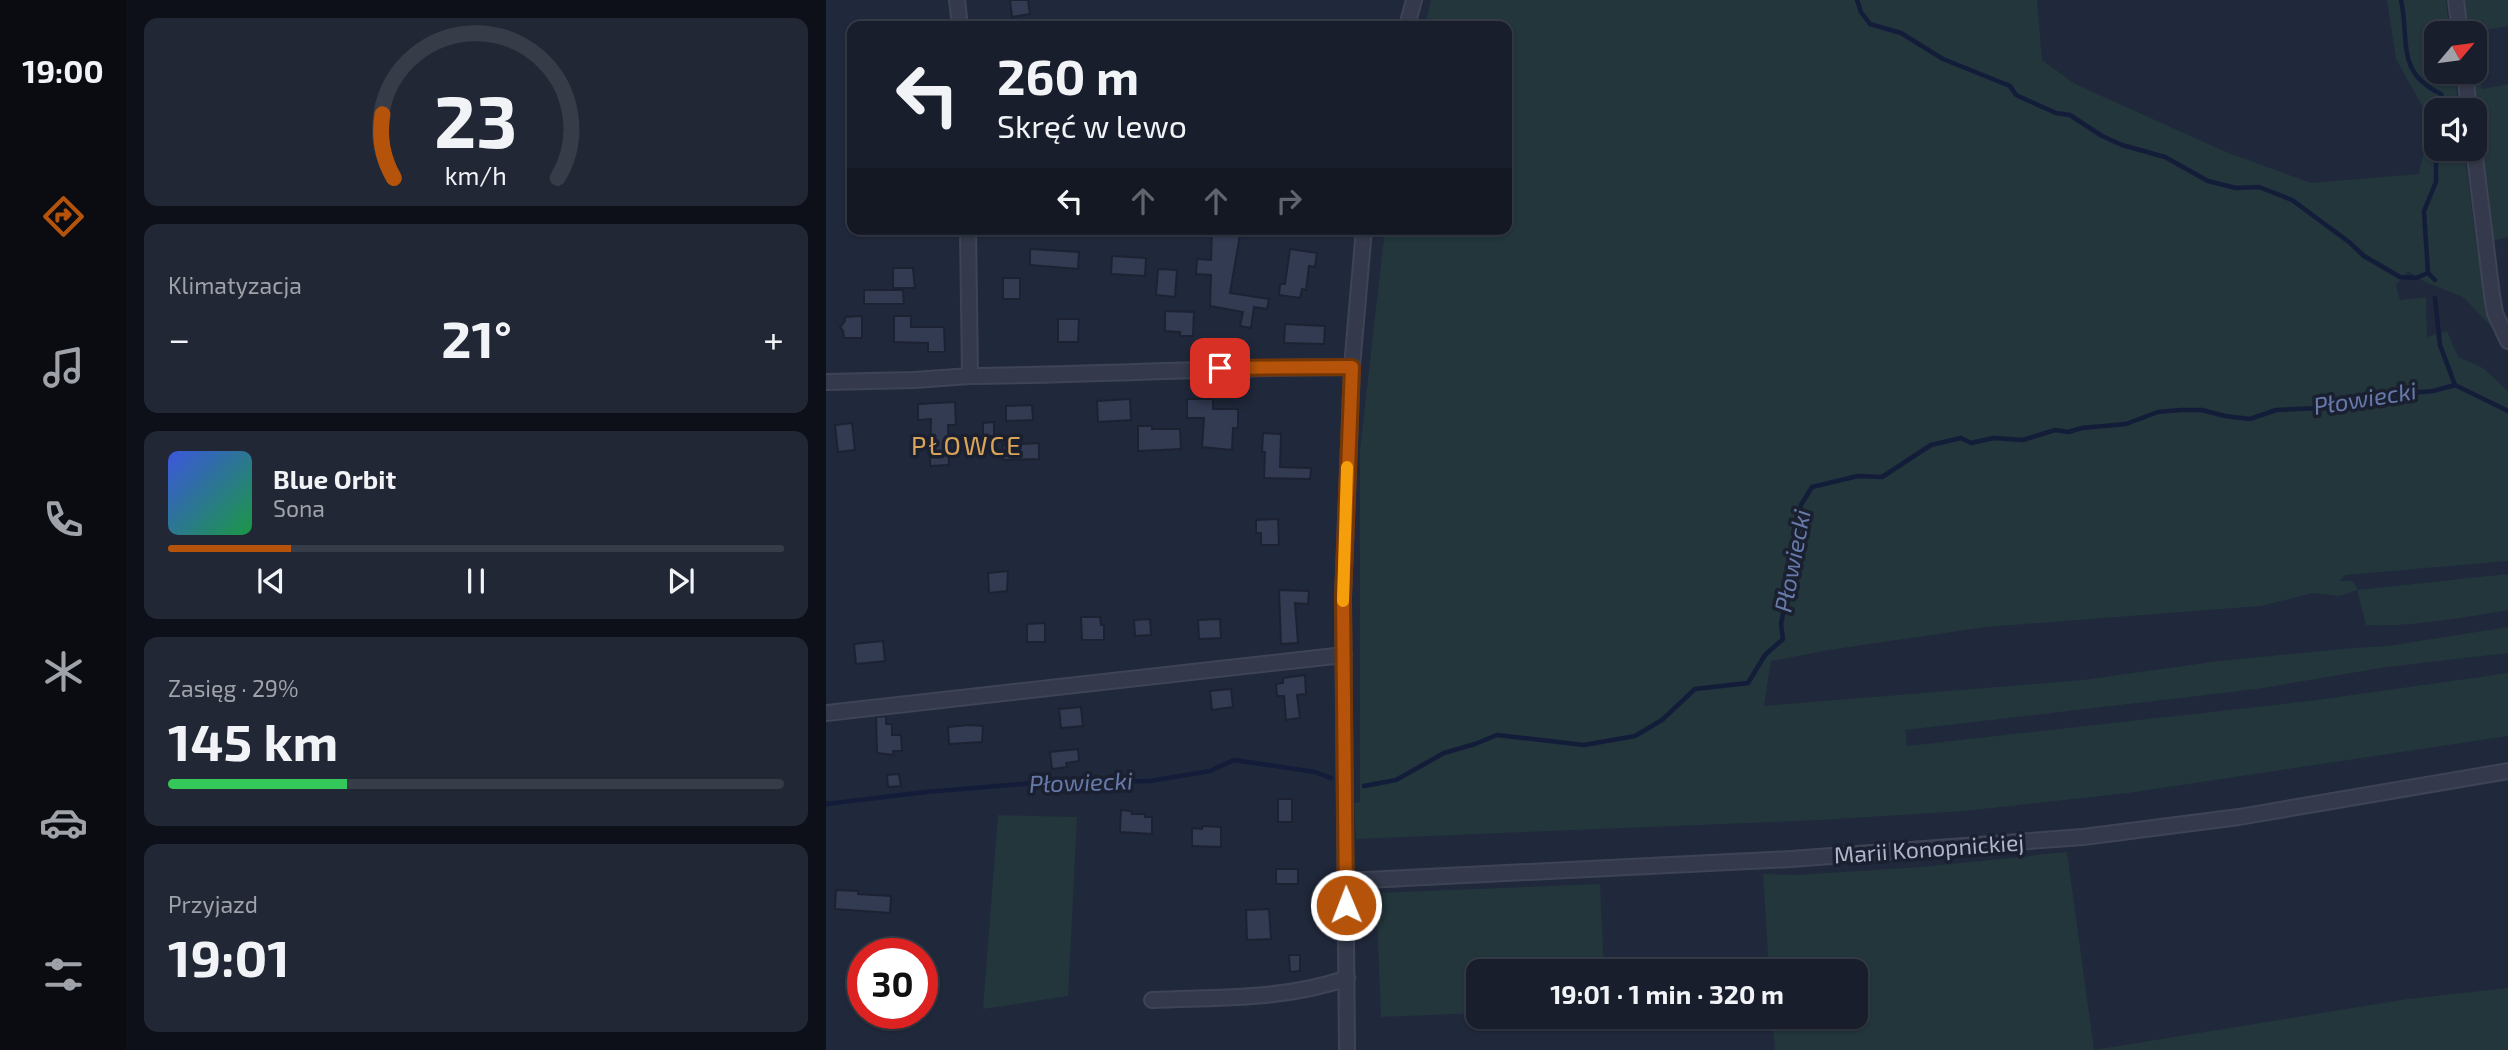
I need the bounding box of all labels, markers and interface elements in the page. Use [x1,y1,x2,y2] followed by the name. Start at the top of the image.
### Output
[2424,21,2487,84] north arrow
[2424,21,2487,161] map controls
[997,46,1139,105] text: 260 m
[882,49,973,140] icon: left
[22,51,104,89] text: 19:00
[434,76,518,164] text: 23
[2424,98,2487,161] button: sound
[997,106,1187,144] text: Skręć w lewo
[445,160,507,190] text: km/h
[1051,182,1089,220] icon: left
[1124,182,1162,220] icon: ahead
[1197,182,1235,220] icon: ahead
[1270,182,1308,220] icon: right
[39,192,88,241] icon: directions
[168,271,302,299] text: Klimatyzacja
[441,306,512,368] text: 21°
[168,315,190,361] text: −
[763,315,784,361] text: +
[1190,338,1250,398] pin
[39,343,88,392] icon: music
[1201,349,1239,387] icon: arrive
[2311,375,2418,420] water label: Płowiecki
[911,429,1023,460] district label: PŁOWCE
[273,463,396,494] text: Blue Orbit
[273,494,325,522] text: Sona
[39,495,88,544] icon: phone
[1767,507,1816,615] water label: Płowiecki
[252,562,290,600] icon: previous
[457,562,495,600] icon: pause
[662,562,700,600] icon: next
[39,647,88,696] icon: climate
[168,674,299,702] text: Zasięg · 29%
[168,709,338,771] text: 145 km
[1028,765,1133,798] water label: Płowiecki
[39,798,88,847] icon: car
[1833,827,2025,869] street label: Marii Konopnickiej
[1309,868,1383,942] position arrow
[168,890,258,918] text: Przyjazd
[168,925,290,987] text: 19:01
[847,938,938,1029] speed limit sign: 30
[39,950,88,999] icon: filters
[1550,978,1784,1009] text: 19:01 · 1 min · 320 m

